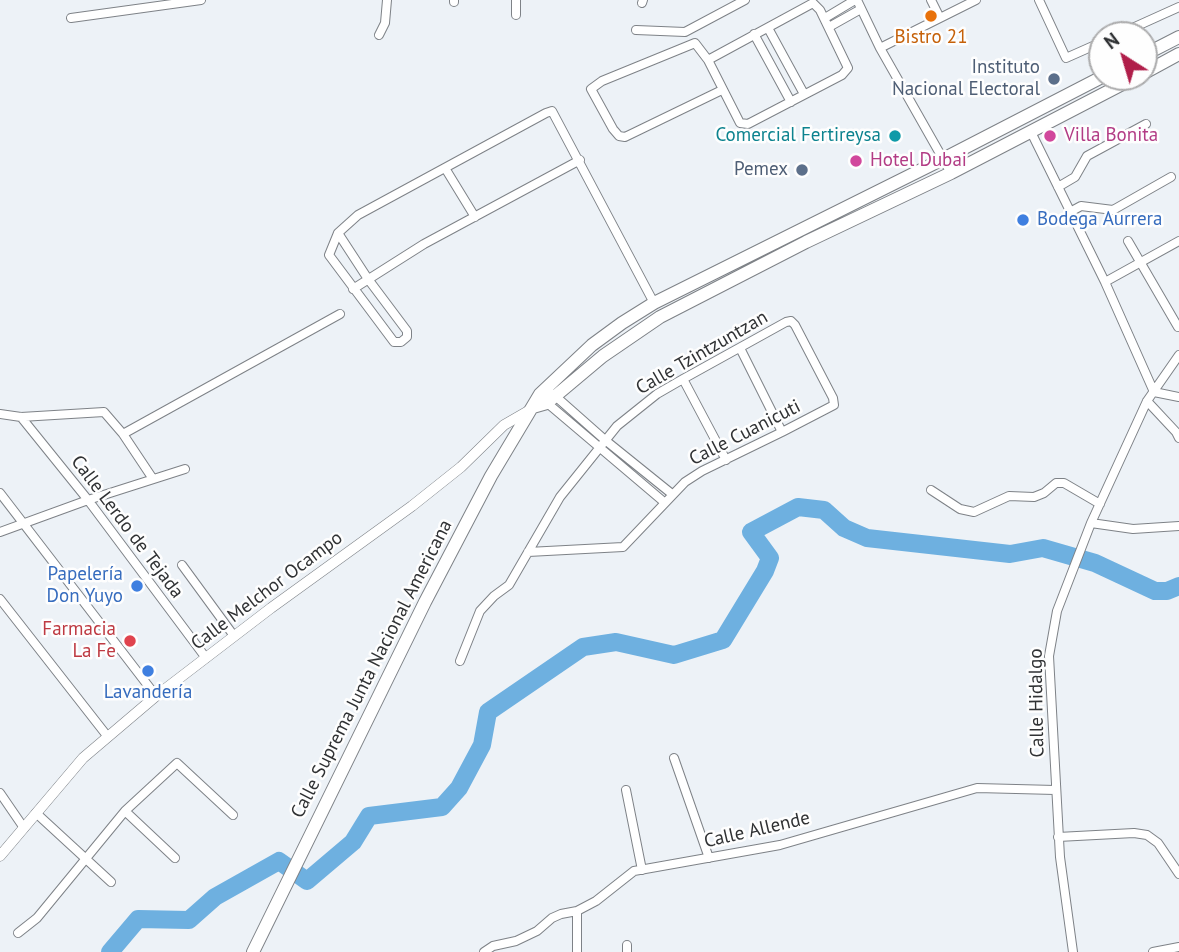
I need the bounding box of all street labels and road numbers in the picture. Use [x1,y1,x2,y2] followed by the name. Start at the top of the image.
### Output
[632,306,772,400] street label: Calle Tzintzuntzan
[686,395,804,471] street label: Calle Cuanicuti
[66,451,188,603] street label: Calle Lerdo de Tejada
[287,516,457,822] street label: Calle Suprema Junta Nacional Americana
[187,527,347,655] street label: Calle Melchor Ocampo
[1025,648,1049,758] street label: Calle Hidalgo
[702,807,812,853] street label: Calle Allende

